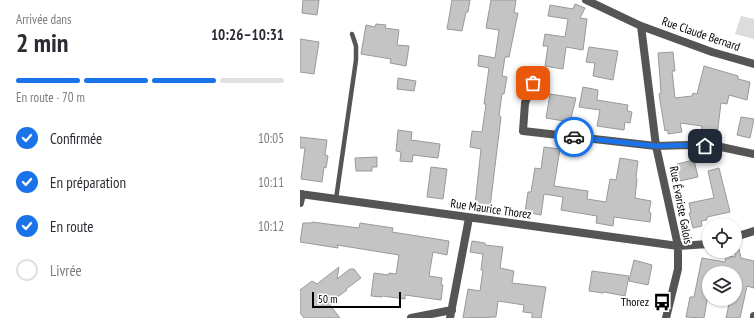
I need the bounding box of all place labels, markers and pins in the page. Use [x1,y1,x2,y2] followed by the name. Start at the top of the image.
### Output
[516,66,550,100] pin
[688,129,722,163] pin
[652,292,672,312] bus stop icon: Thorez
[621,294,649,309] place label: Thorez

